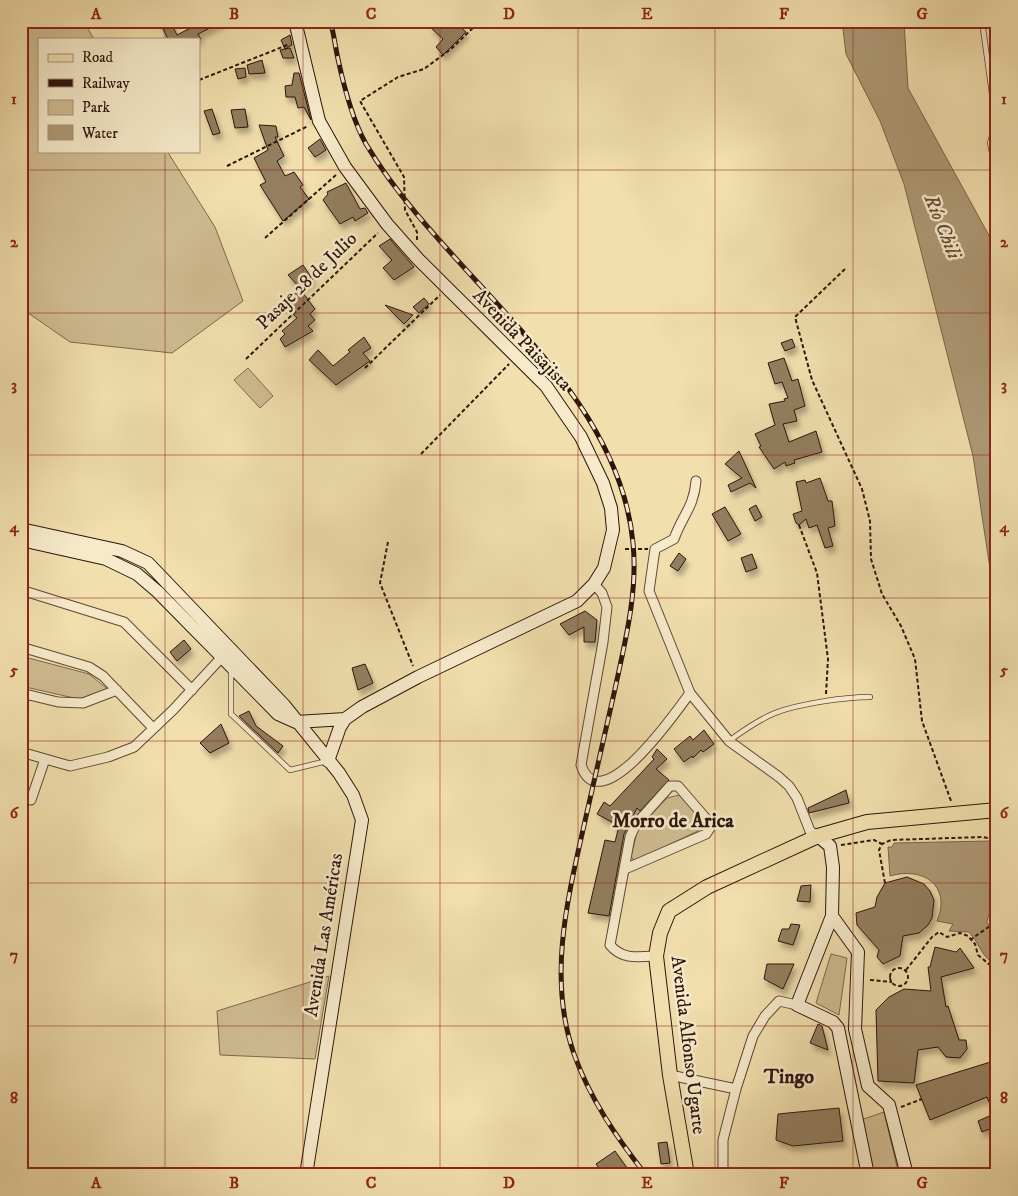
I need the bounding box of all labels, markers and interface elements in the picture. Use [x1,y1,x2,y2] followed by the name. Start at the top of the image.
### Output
[90,4,102,24] text: A
[229,4,239,24] text: B
[366,4,376,24] text: C
[503,4,515,24] text: D
[641,4,653,24] text: E
[779,4,789,24] text: F
[916,4,928,24] text: G
[38,38,200,152] legend
[82,48,114,67] text: Road
[82,74,130,93] text: Railway
[11,89,17,109] text: 1
[1001,89,1007,109] text: 1
[82,98,111,117] text: Park
[81,124,118,143] text: Water
[917,190,967,264] water label: Río Chili
[252,227,362,335] street label: Pasaje 28 de Julio
[10,232,19,252] text: 2
[1000,232,1009,252] text: 2
[468,284,576,396] street label: Avenida Paisajista
[11,375,17,395] text: 3
[1001,375,1007,395] text: 3
[8,517,19,537] text: 4
[998,517,1009,537] text: 4
[9,660,18,680] text: 5
[999,660,1008,680] text: 5
[10,803,20,823] text: 6
[1000,803,1010,823] text: 6
[612,809,734,834] district label: Morro de Arica
[300,852,348,1018] street label: Avenida Las Américas
[10,945,18,965] text: 7
[1000,945,1008,965] text: 7
[666,955,710,1136] street label: Avenida Alfonso Ugarte
[763,1065,814,1090] district label: Tingo
[10,1088,18,1108] text: 8
[1000,1088,1008,1108] text: 8
[90,1173,102,1193] text: A
[229,1173,239,1193] text: B
[366,1173,376,1193] text: C
[503,1173,515,1193] text: D
[641,1173,653,1193] text: E
[779,1173,789,1193] text: F
[916,1173,928,1193] text: G

